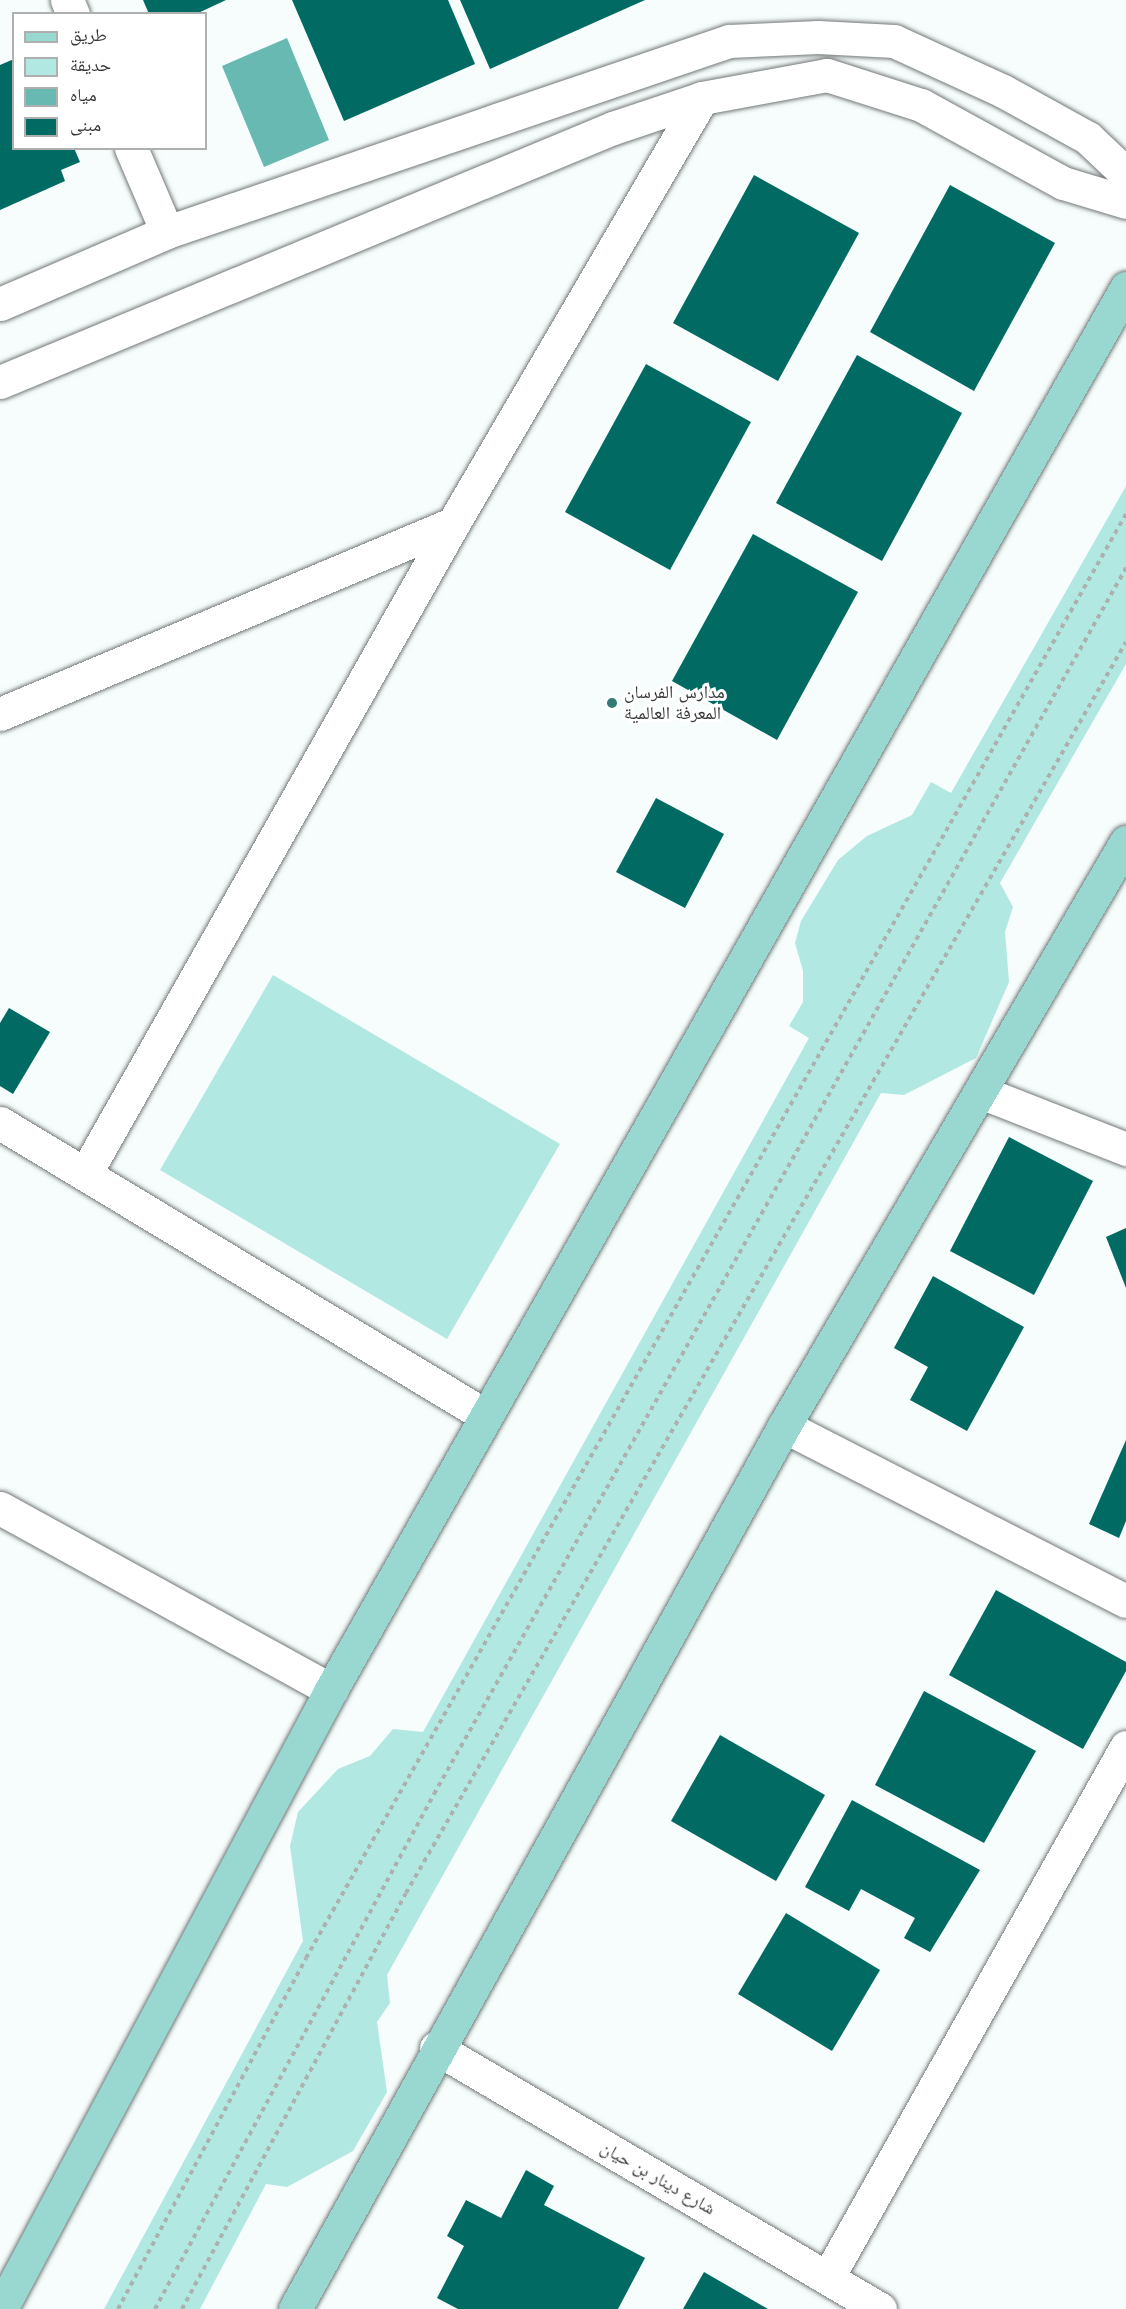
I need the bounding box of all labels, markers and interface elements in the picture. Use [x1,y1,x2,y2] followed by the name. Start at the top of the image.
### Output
[12,12,207,150] legend
[70,24,107,46] text: طريق
[70,54,111,76] text: حديقة
[70,84,97,106] text: مياه
[70,114,101,136] text: مبنى
[624,682,725,724] place label: مدارس الفرسان المعرفة العالمية
[605,696,619,710] marker: مدارس الفرسان المعرفة العالمية
[597,2136,719,2220] street label: شارع دينار بن حيان

